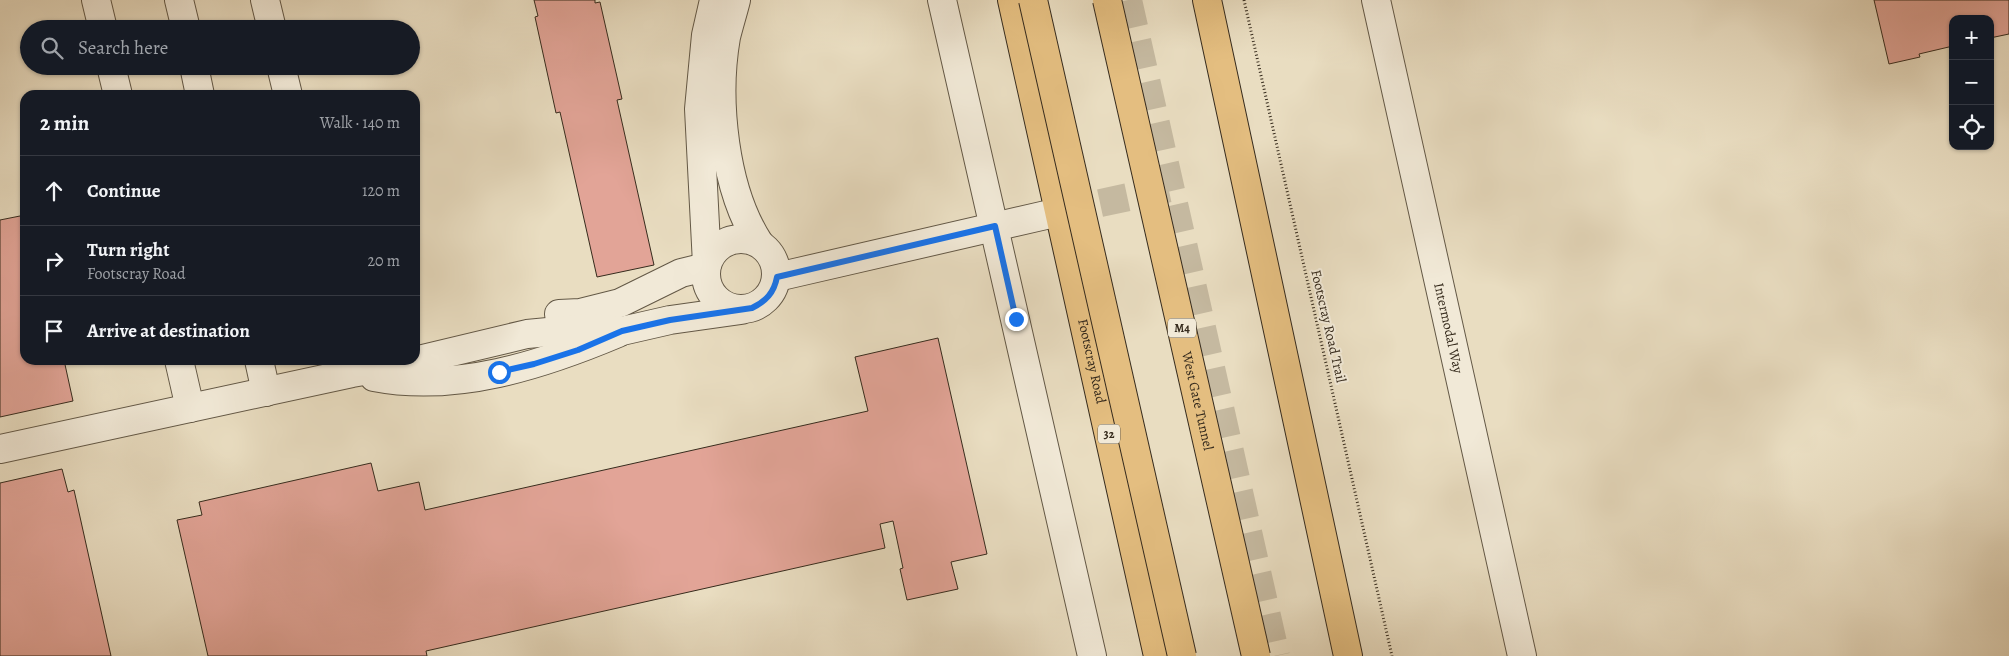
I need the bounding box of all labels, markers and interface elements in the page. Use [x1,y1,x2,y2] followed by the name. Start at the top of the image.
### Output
[1949,15,1994,150] map controls
[1949,15,1994,60] button: +
[20,20,420,75] search box
[38,34,66,62] icon: search
[78,35,168,61] text: Search here
[1949,60,1994,105] button: −
[1949,105,1994,150] button: locate
[40,109,89,137] text: 2 min
[320,112,400,134] text: Walk · 140 m
[40,177,68,205] icon: ahead
[87,178,161,204] text: Continue
[362,180,400,202] text: 120 m
[87,237,169,263] text: Turn right
[40,247,68,275] icon: right
[367,250,400,272] text: 20 m
[87,263,186,285] text: Footscray Road
[1306,268,1351,385] street label: Footscray Road Trail
[1429,281,1468,376] street label: Intermodal Way
[1005,308,1028,331] route end
[40,317,68,345] icon: arrive
[1073,317,1111,406] street label: Footscray Road
[87,318,250,344] text: Arrive at destination
[1168,318,1196,338] road number: M4
[1177,349,1218,453] street label: West Gate Tunnel
[488,361,511,384] route start
[1098,424,1120,444] road number: 32

